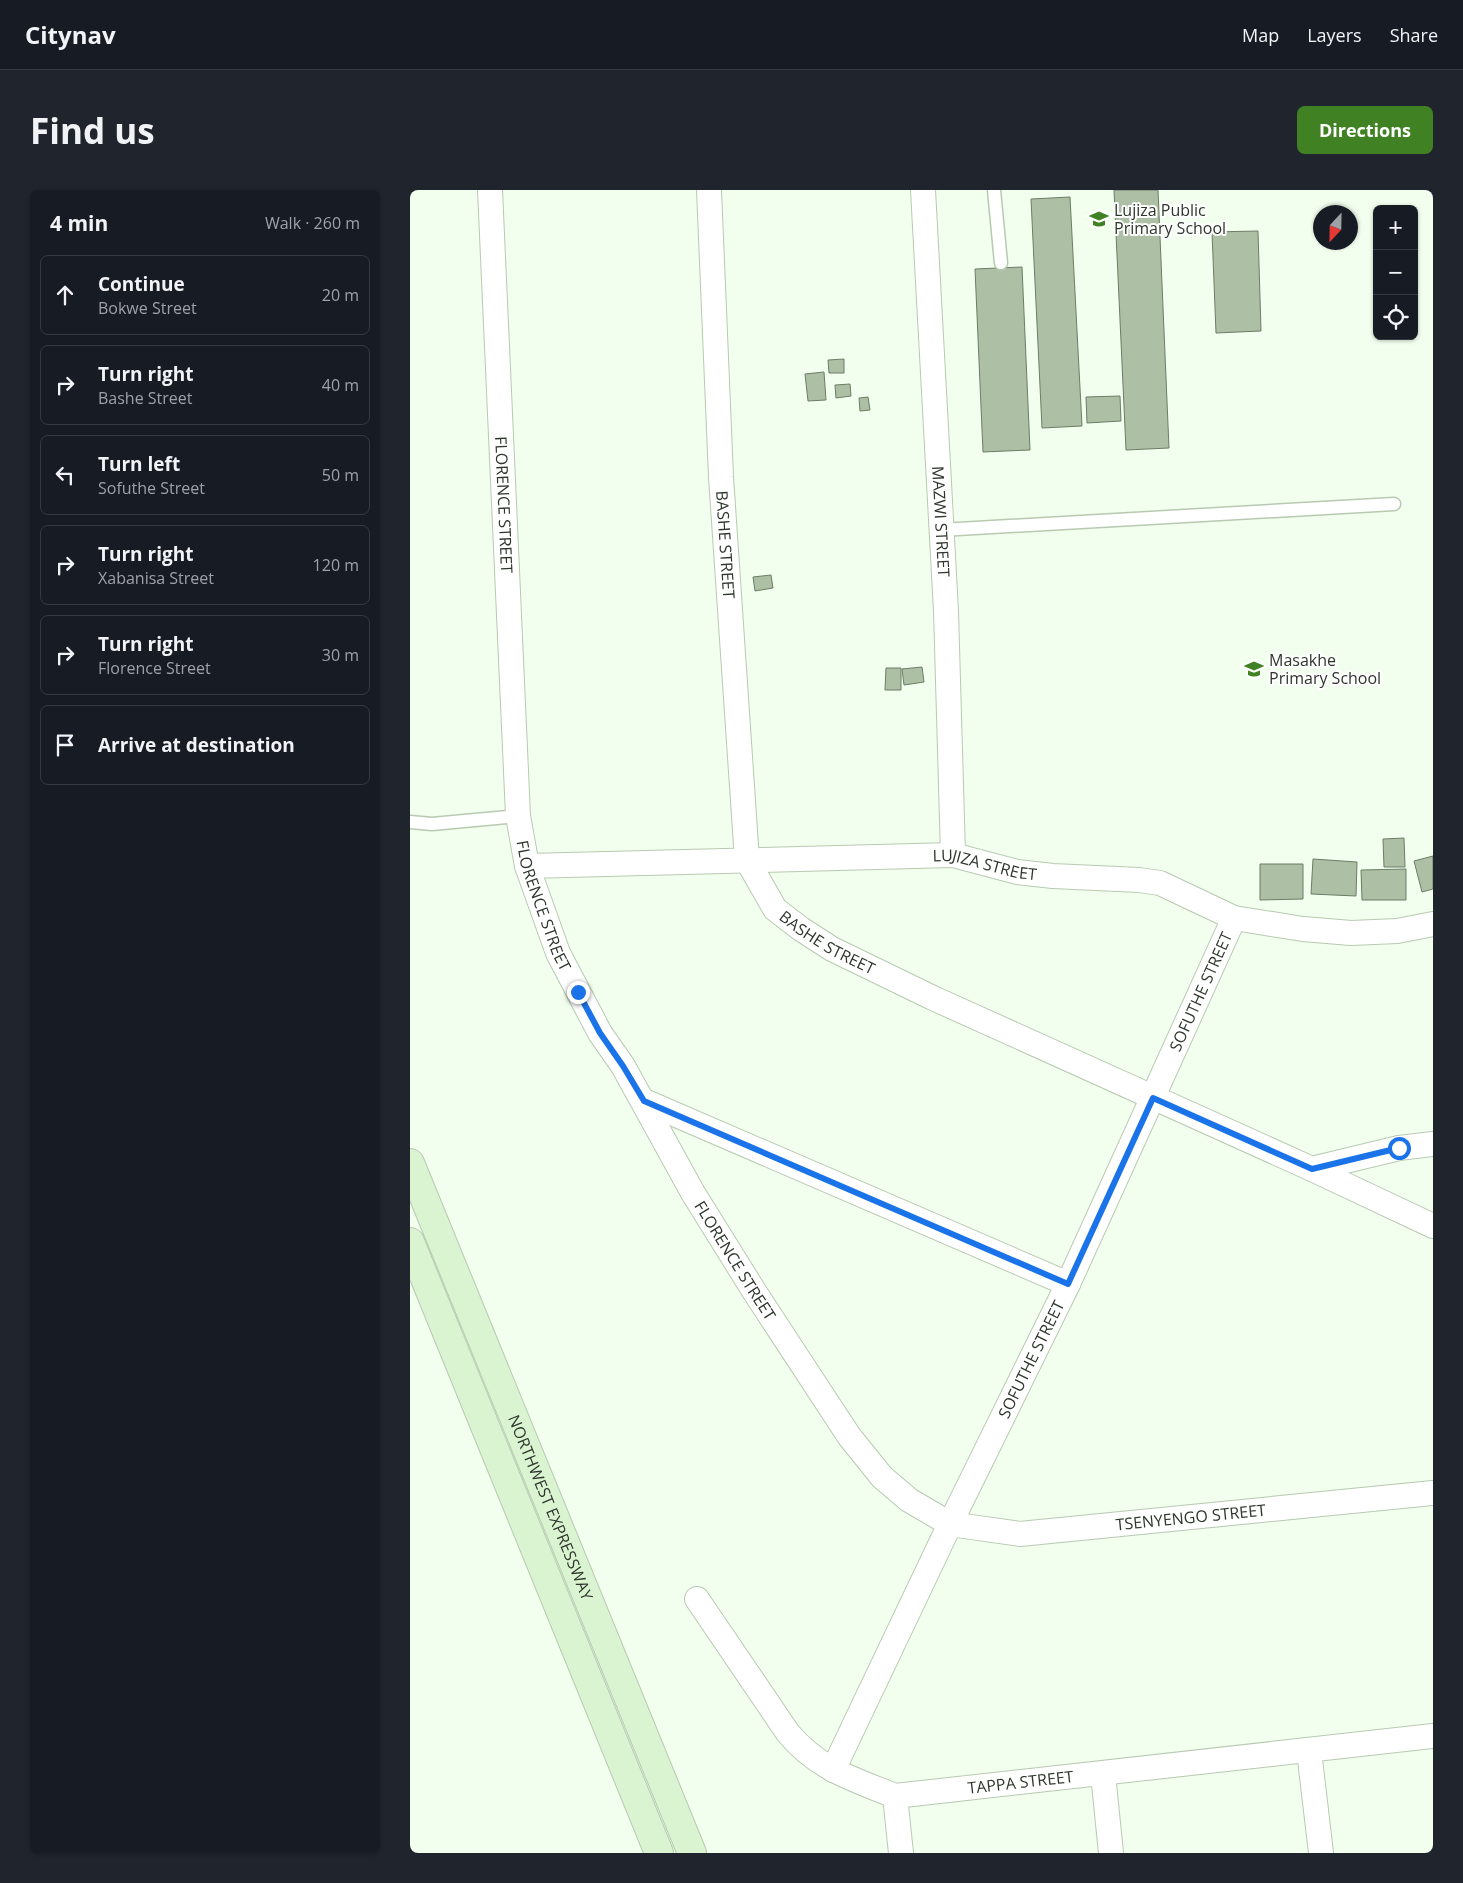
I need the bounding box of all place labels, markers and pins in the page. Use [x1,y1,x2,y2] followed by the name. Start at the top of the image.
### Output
[1114,199,1226,239] place label: Lujiza Public Primary School
[1088,208,1110,230] school or university icon: Lujiza Public Primary School
[1269,649,1381,689] place label: Masakhe Primary School
[1243,658,1265,680] school or university icon: Masakhe Primary School

